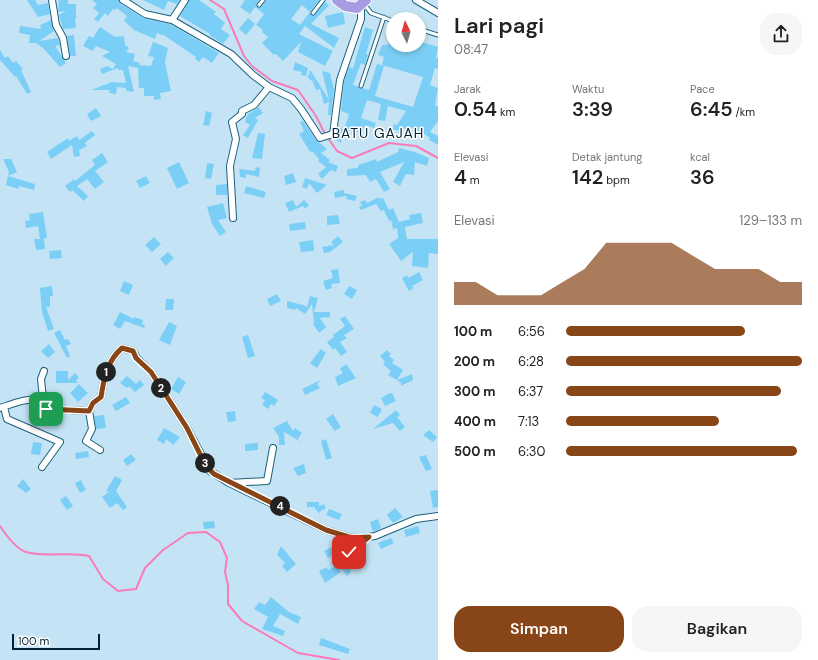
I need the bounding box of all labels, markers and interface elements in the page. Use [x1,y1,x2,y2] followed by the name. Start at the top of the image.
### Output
[454,11,544,40] text: Lari pagi
[386,12,426,52] north arrow
[386,12,426,52] map controls
[760,13,802,55] button: share
[454,41,488,58] text: 08:47
[454,82,481,96] text: Jarak
[572,82,604,96] text: Waktu
[690,82,715,96] text: Pace
[454,96,497,122] text: 0.54
[572,96,613,122] text: 3:39
[690,96,733,122] text: 6:45
[497,105,515,119] text: km
[733,105,755,119] text: /km
[332,124,424,142] district label: BATU GAJAH
[454,150,488,164] text: Elevasi
[572,150,642,164] text: Detak jantung
[690,150,710,164] text: kcal
[454,164,467,190] text: 4
[572,164,603,190] text: 142
[690,164,715,190] text: 36
[467,173,480,187] text: m
[603,173,630,187] text: bpm
[454,212,495,229] text: Elevasi
[739,212,802,229] text: 129–133 m
[454,323,492,340] text: 100 m
[518,323,545,340] text: 6:56
[454,353,495,370] text: 200 m
[518,353,544,370] text: 6:28
[96,362,116,382] pin: 1
[104,365,108,379] text: 1
[151,378,171,398] pin: 2
[158,381,164,395] text: 2
[454,383,495,400] text: 300 m
[518,383,543,400] text: 6:37
[29,392,63,426] pin
[35,398,57,420] icon: arrive
[454,413,496,430] text: 400 m
[518,413,539,430] text: 7:13
[454,443,496,460] text: 500 m
[518,443,545,460] text: 6:30
[195,453,215,473] pin: 3
[202,456,208,470] text: 3
[270,496,290,516] pin: 4
[276,499,284,513] text: 4
[332,535,366,569] pin
[338,541,360,563] icon: check
[454,606,624,652] button: Simpan
[632,606,802,652] button: Bagikan
[12,632,100,651] scale bar
[18,634,49,648] text: 100 m

